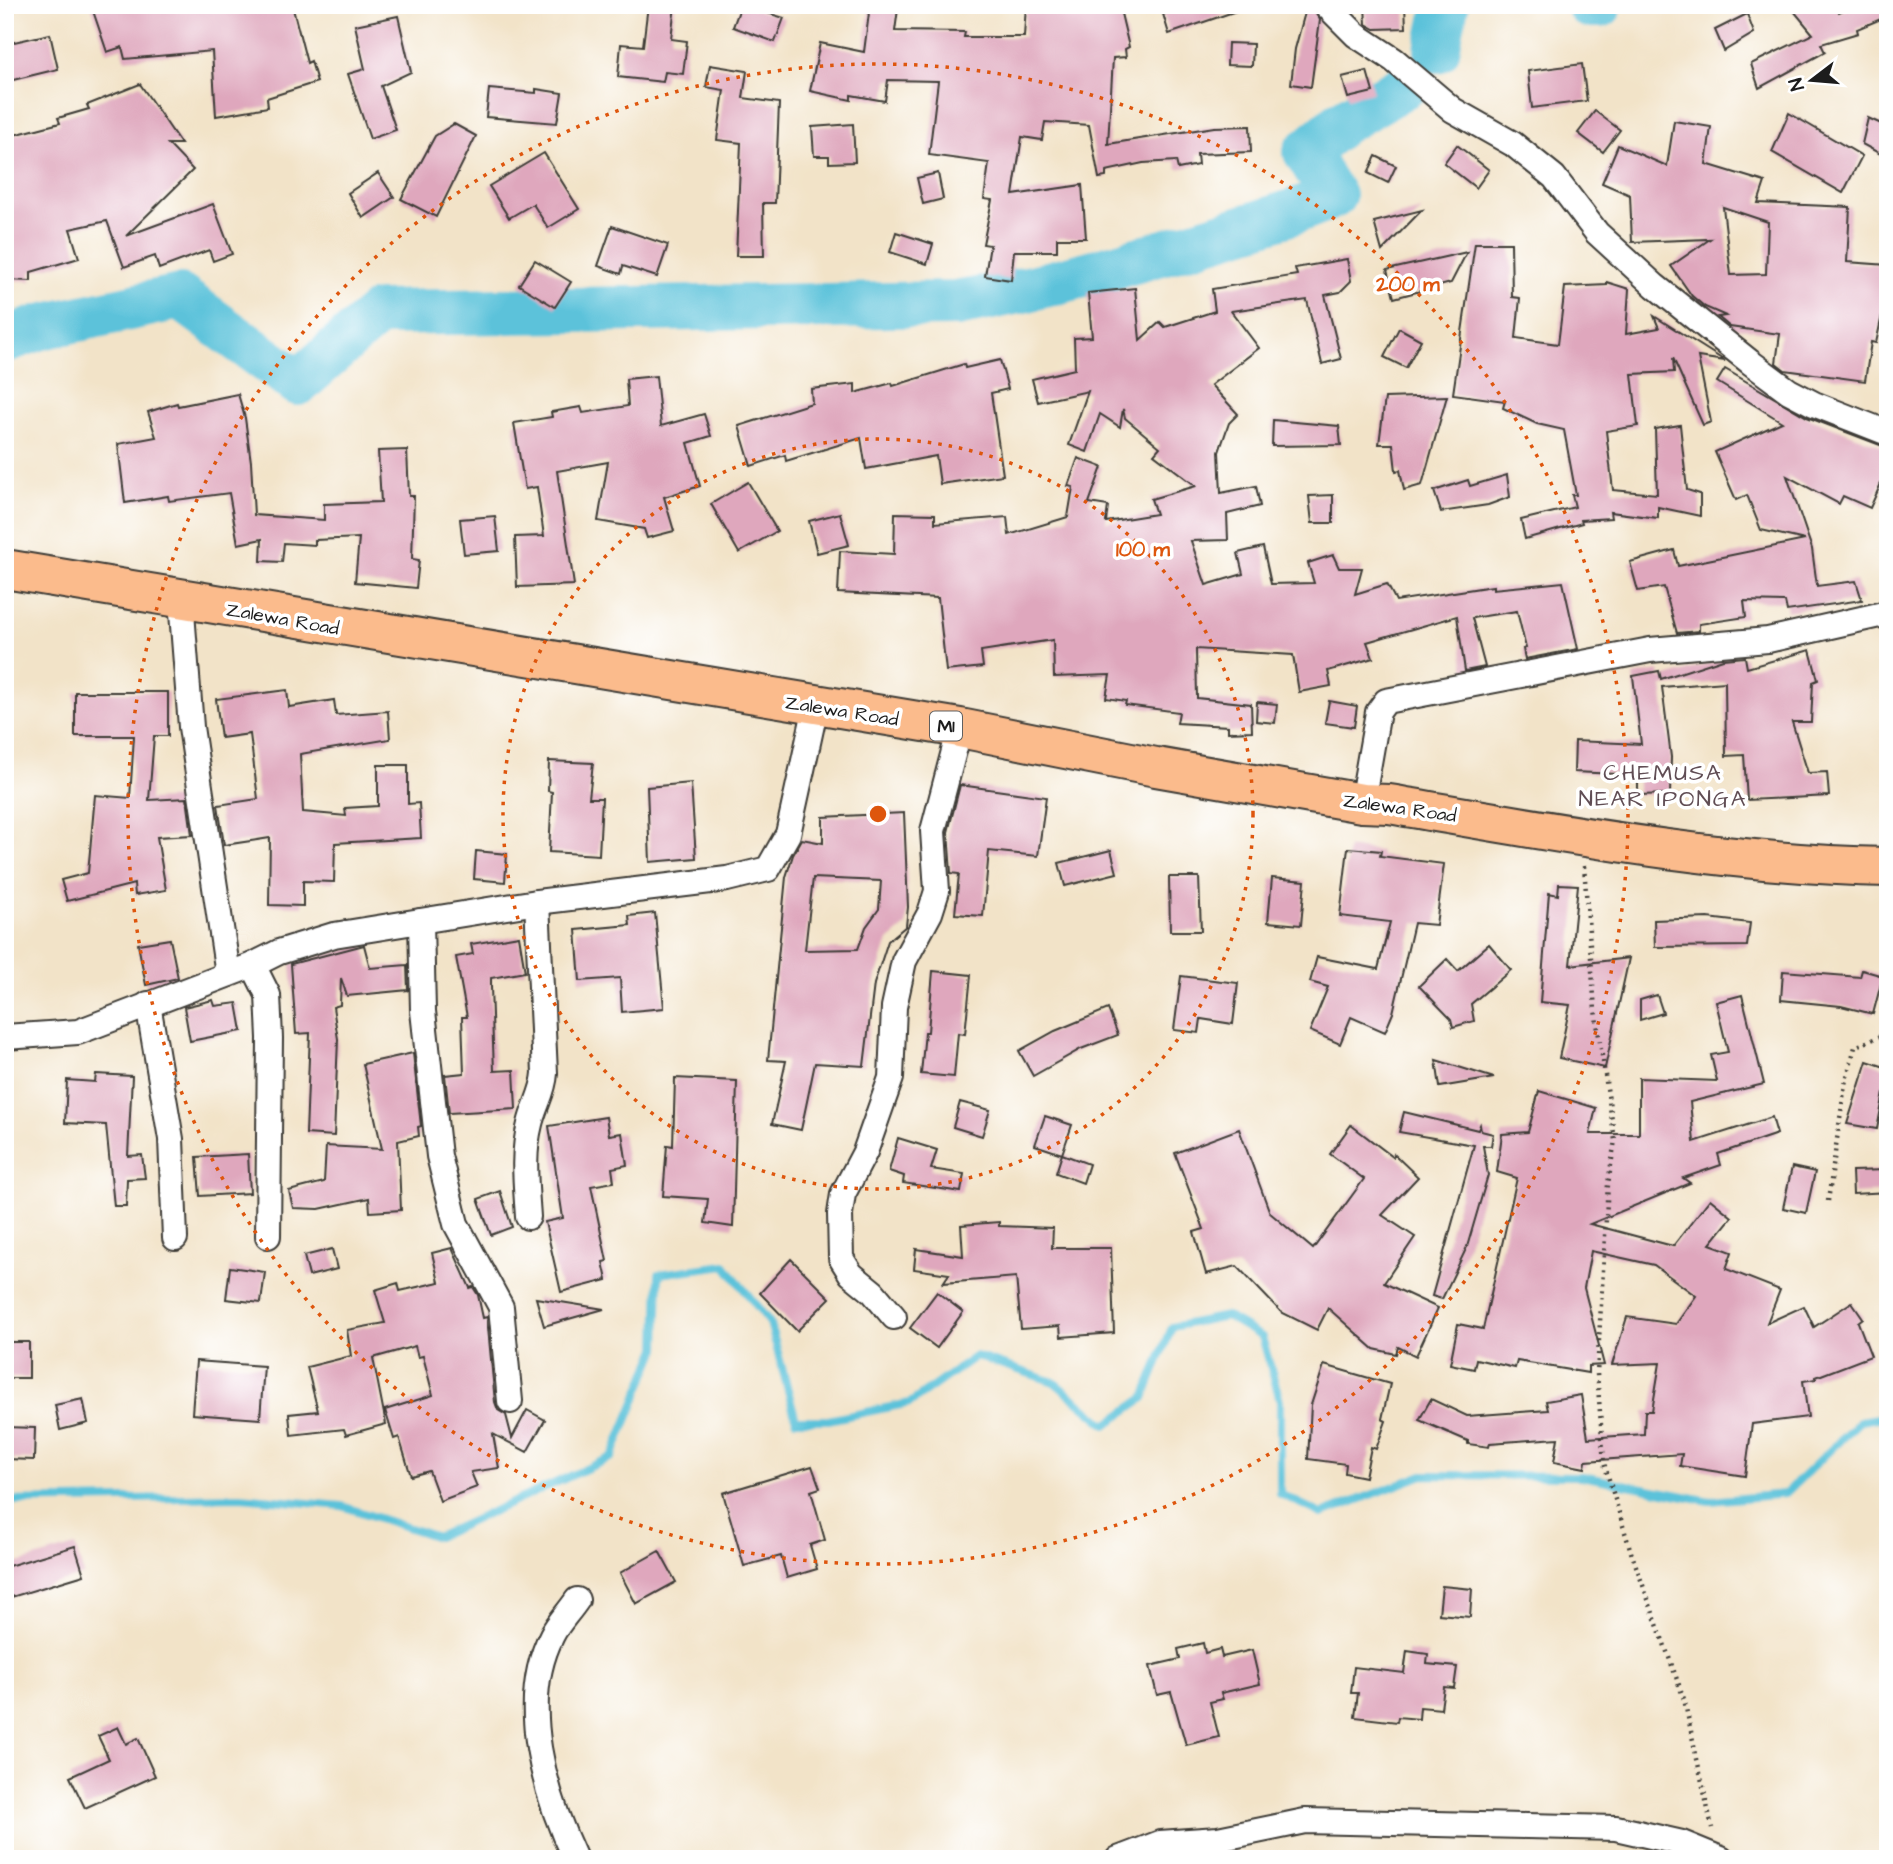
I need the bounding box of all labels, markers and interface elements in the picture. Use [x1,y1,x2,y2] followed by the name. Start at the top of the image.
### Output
[1778,46,1848,116] north arrow
[1782,75,1812,94] text: N
[1375,270,1440,299] text: 200 m
[1116,535,1171,564] text: 100 m
[224,596,342,643] street label: Zalewa Road
[783,689,900,734] street label: Zalewa Road
[930,712,962,740] road number: M1
[1578,757,1748,815] district label: CHEMUSA NEAR IPONGA
[1341,787,1458,830] street label: Zalewa Road
[866,802,890,826] centre of rings

